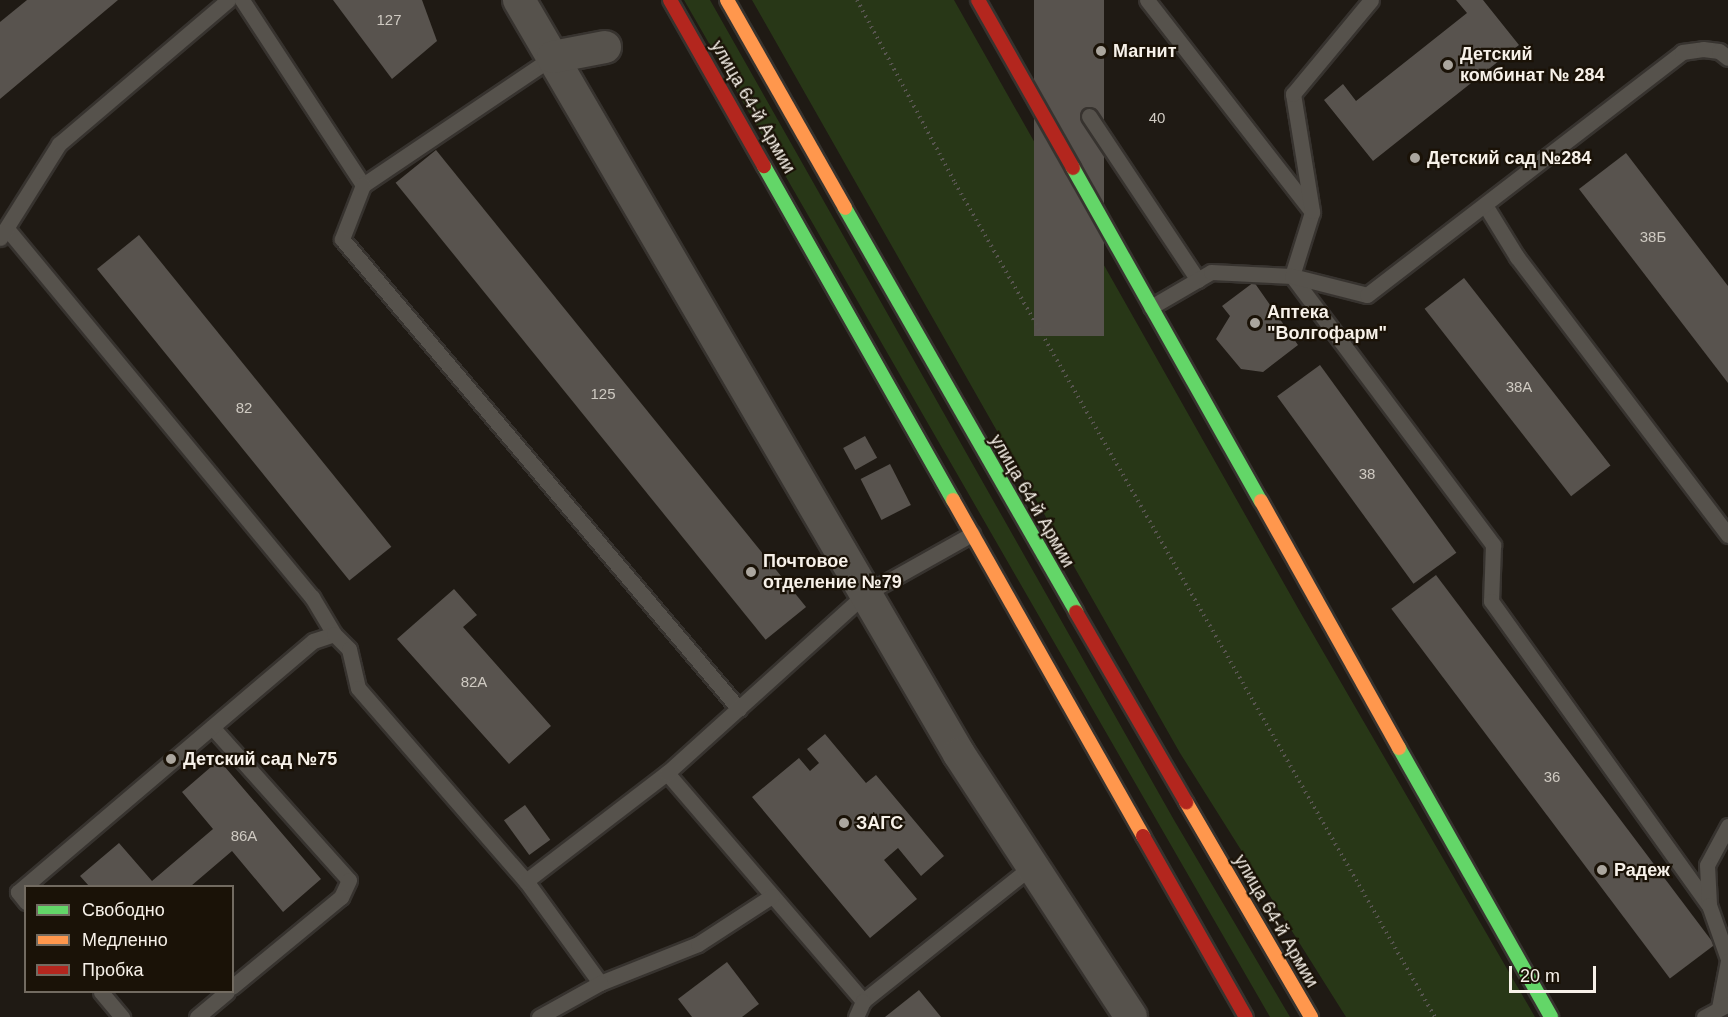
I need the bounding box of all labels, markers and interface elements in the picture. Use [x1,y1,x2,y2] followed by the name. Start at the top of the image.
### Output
[376,11,402,29] house number: 127
[706,37,800,177] street label: улица 64-й Армии
[1113,40,1176,62] place label: Магнит
[1094,44,1108,58] marker: Магнит
[1460,44,1605,86] place label: Детский комбинат № 284
[1441,58,1455,72] marker: Детский комбинат № 284
[1149,109,1165,127] house number: 40
[1427,147,1591,169] place label: Детский сад №284
[1408,151,1422,165] marker: Детский сад №284
[1640,228,1666,246] house number: 38Б
[1267,302,1387,344] place label: Аптека "Волгофарм"
[1248,316,1262,330] marker: Аптека "Волгофарм"
[1506,378,1532,396] house number: 38А
[590,385,616,403] house number: 125
[236,399,252,417] house number: 82
[985,431,1079,571] street label: улица 64-й Армии
[1359,465,1375,483] house number: 38
[763,551,902,594] place label: Почтовое отделение №79
[744,565,758,579] marker: Почтовое отделение №79
[461,673,487,691] house number: 82А
[183,748,337,770] place label: Детский сад №75
[164,752,178,766] marker: Детский сад №75
[1544,768,1560,786] house number: 36
[856,812,903,834] place label: ЗАГС
[837,816,851,830] marker: ЗАГС
[231,827,257,845] house number: 86А
[1229,851,1323,991] street label: улица 64-й Армии
[1614,859,1670,881] place label: Радеж
[1595,863,1609,877] marker: Радеж
[24,885,234,993] legend
[82,900,165,920] text: Свободно
[82,930,168,950] text: Медленно
[1512,954,1599,992] scale bar
[82,960,144,980] text: Пробка
[1520,966,1560,986] text: 20 m

